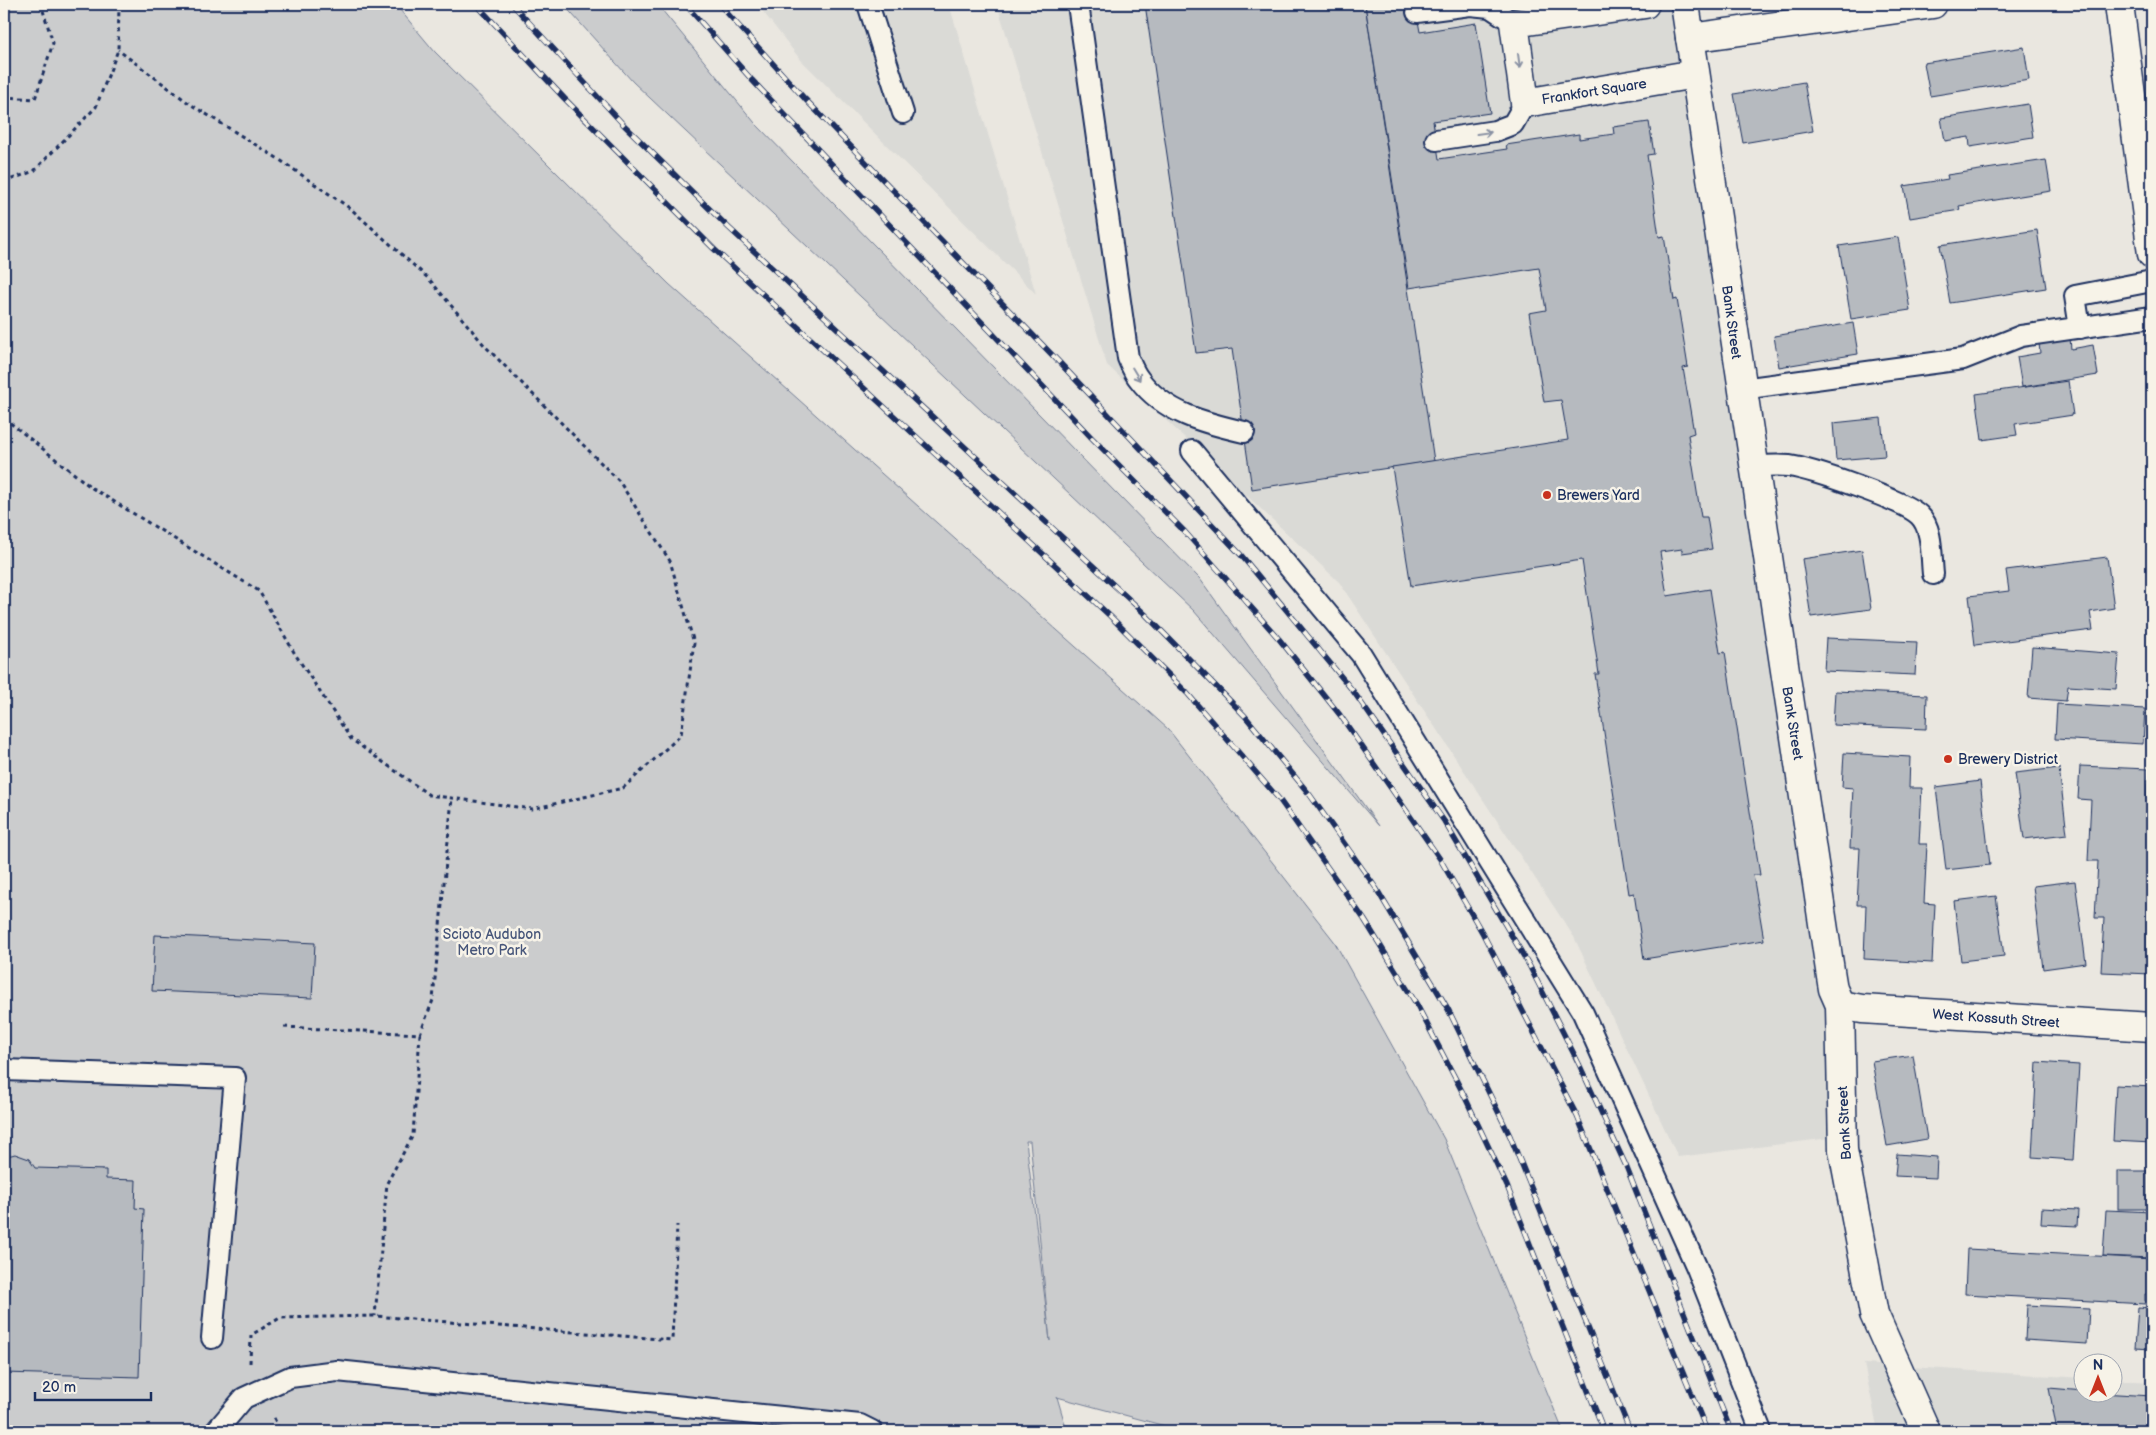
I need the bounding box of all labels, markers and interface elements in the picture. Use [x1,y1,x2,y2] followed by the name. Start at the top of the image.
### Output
[1514,53,1524,69] one-way arrow
[1540,75,1648,108] street label: Frankfort Square
[1476,128,1492,138] one-way arrow
[1718,284,1745,361] street label: Bank Street
[1132,366,1142,380] one-way arrow
[1557,487,1640,504] place label: Brewers Yard
[1541,489,1553,501] marker: Brewers Yard
[1778,685,1807,762] street label: Bank Street
[1958,751,2059,768] place label: Brewery District
[1942,753,1954,765] marker: Brewery District
[443,926,541,959] park label: Scioto Audubon Metro Park
[1932,1006,2061,1031] street label: West Kossuth Street
[1834,1085,1855,1160] street label: Bank Street
[2074,1352,2124,1402] north arrow
[2093,1357,2103,1374] text: N
[35,1370,151,1402] scale bar
[42,1378,76,1397] text: 20 m

